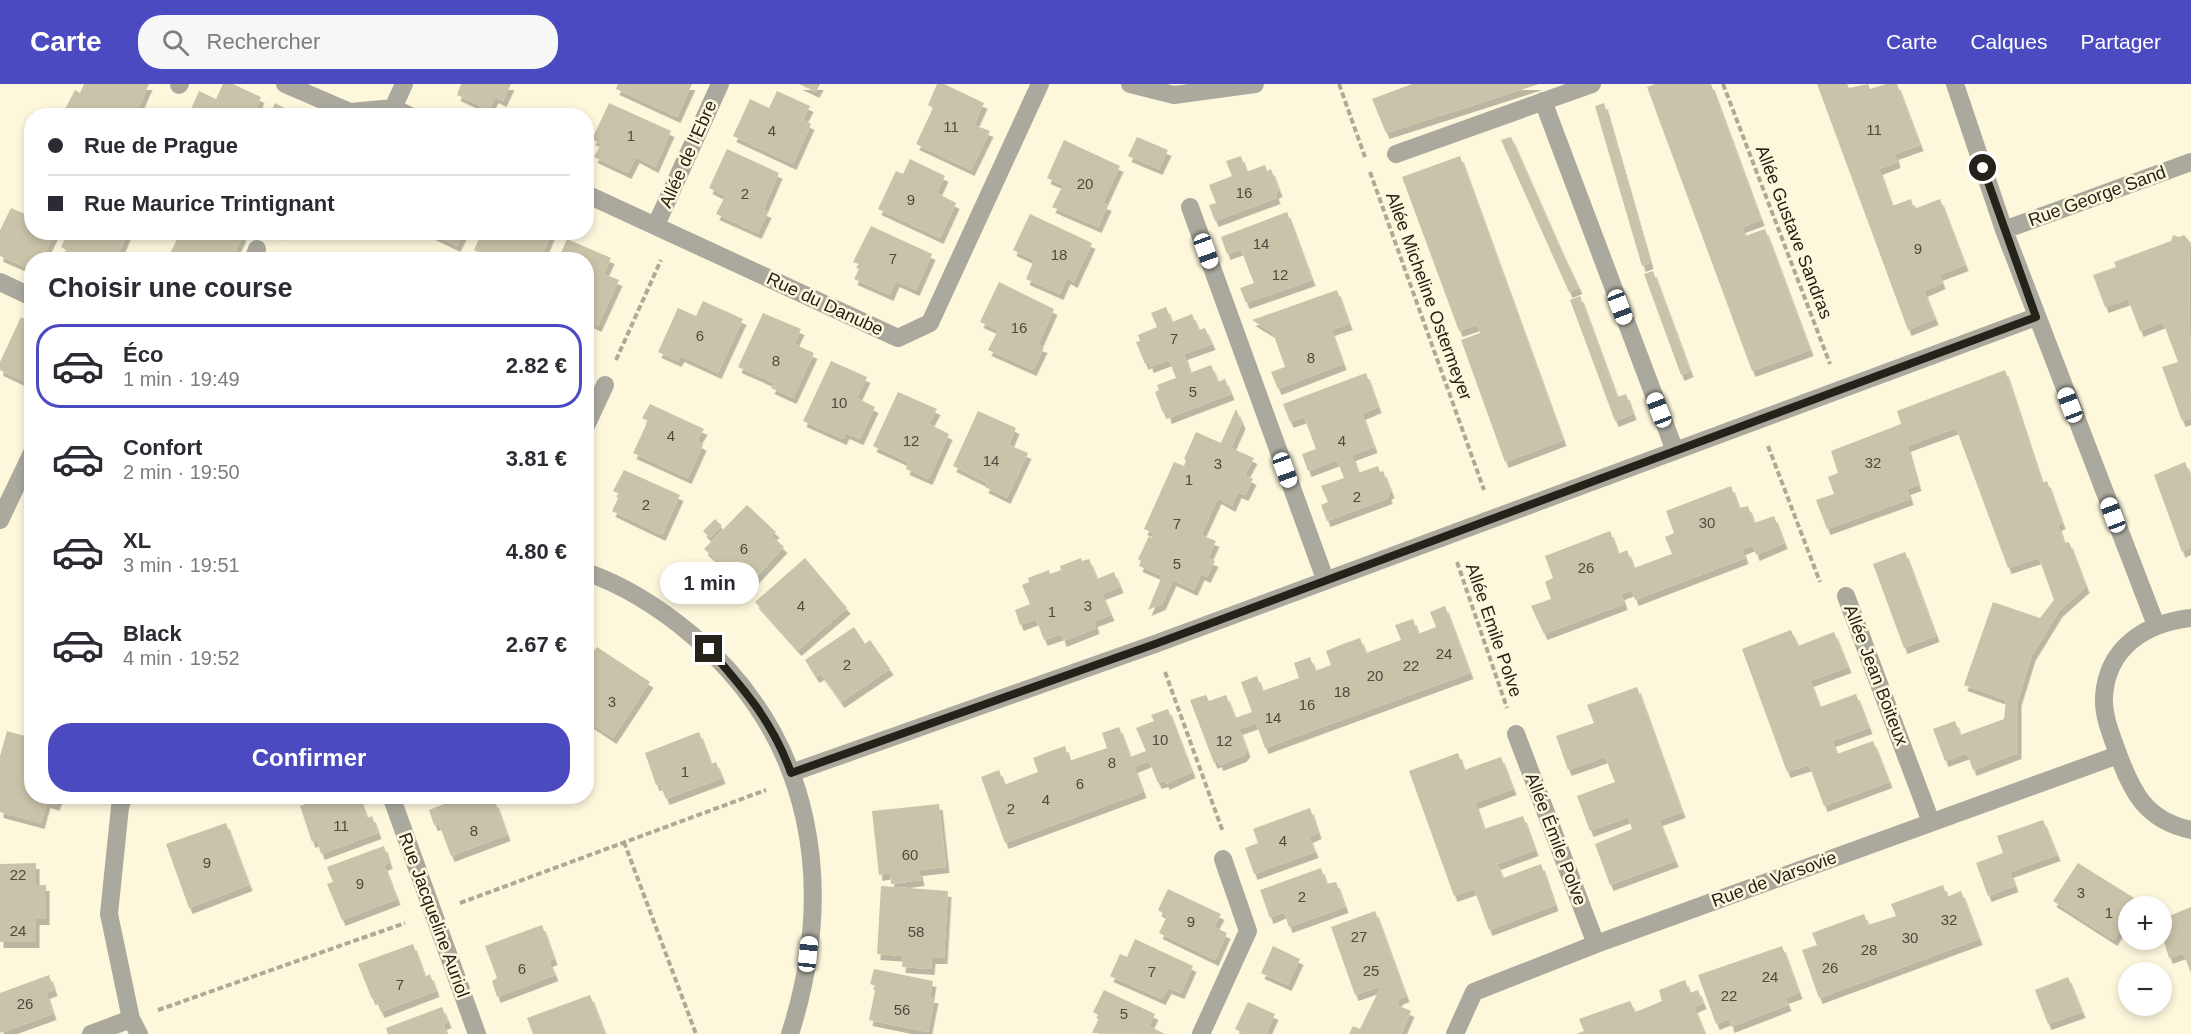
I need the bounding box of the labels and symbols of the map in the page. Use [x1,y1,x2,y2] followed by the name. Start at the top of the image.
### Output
[655,97,721,211] street label: Allée de l'Ebre
[943,118,959,135] house number: 11
[1866,121,1882,138] house number: 11
[768,122,776,139] house number: 4
[627,127,635,144] house number: 1
[1752,142,1836,322] street label: Allée Gustave Sandras
[1969,154,1996,181] route start
[2025,162,2169,230] street label: Rue George Sand
[1077,175,1093,192] house number: 20
[1236,184,1252,201] house number: 16
[741,185,749,202] house number: 2
[1382,189,1476,403] street label: Allée Micheline Ostermeyer
[907,191,915,208] house number: 9
[1191,231,1221,271] car
[1253,235,1269,252] house number: 14
[1914,240,1922,257] house number: 9
[1051,246,1067,263] house number: 18
[889,250,897,267] house number: 7
[1272,266,1288,283] house number: 12
[764,268,886,340] street label: Rue du Danube
[1605,287,1635,327] car
[1011,319,1027,336] house number: 16
[696,327,704,344] house number: 6
[1170,330,1178,347] house number: 7
[1307,349,1315,366] house number: 8
[772,352,780,369] house number: 8
[1189,383,1197,400] house number: 5
[2055,385,2085,425] car
[1644,390,1674,430] car
[831,394,847,411] house number: 10
[667,427,675,444] house number: 4
[903,432,919,449] house number: 12
[1338,432,1346,449] house number: 4
[1270,450,1300,490] car
[983,452,999,469] house number: 14
[1865,454,1881,471] house number: 32
[1214,455,1222,472] house number: 3
[1185,471,1193,488] house number: 1
[1353,488,1361,505] house number: 2
[2098,495,2128,535] car
[642,496,650,513] house number: 2
[1699,514,1715,531] house number: 30
[1173,515,1181,532] house number: 7
[740,540,748,557] house number: 6
[1173,555,1181,572] house number: 5
[1578,559,1594,576] house number: 26
[1462,561,1526,699] street label: Allée Emile Polve
[660,562,758,604] callout: 1 min
[797,597,805,614] house number: 4
[1084,597,1092,614] house number: 3
[1840,602,1912,748] street label: Allée Jean Boiteux
[1048,603,1056,620] house number: 1
[695,635,722,662] route end
[1436,645,1452,662] house number: 24
[843,656,851,673] house number: 2
[1403,657,1419,674] house number: 22
[1367,667,1383,684] house number: 20
[1334,683,1350,700] house number: 18
[608,693,616,710] house number: 3
[1299,696,1315,713] house number: 16
[1265,709,1281,726] house number: 14
[1152,731,1168,748] house number: 10
[1216,732,1232,749] house number: 12
[1108,754,1116,771] house number: 8
[681,763,689,780] house number: 1
[1522,770,1590,908] street label: Allée Émile Polve
[1076,775,1084,792] house number: 6
[1042,791,1050,808] house number: 4
[1007,800,1015,817] house number: 2
[333,817,349,834] house number: 11
[470,822,478,839] house number: 8
[395,830,473,1000] street label: Rue Jacqueline Auriol
[1279,832,1287,849] house number: 4
[902,846,918,863] house number: 60
[1709,847,1839,911] street label: Rue de Varsovie
[203,854,211,871] house number: 9
[10,866,26,883] house number: 22
[356,875,364,892] house number: 9
[2077,884,2085,901] house number: 3
[1298,888,1306,905] house number: 2
[2105,904,2113,921] house number: 1
[1941,911,1957,928] house number: 32
[1187,913,1195,930] house number: 9
[10,922,26,939] house number: 24
[908,923,924,940] house number: 58
[1351,928,1367,945] house number: 27
[1902,929,1918,946] house number: 30
[797,935,819,973] car
[1861,941,1877,958] house number: 28
[1822,959,1838,976] house number: 26
[518,960,526,977] house number: 6
[1363,962,1379,979] house number: 25
[1148,963,1156,980] house number: 7
[1762,968,1778,985] house number: 24
[396,976,404,993] house number: 7
[1721,987,1737,1004] house number: 22
[17,995,33,1012] house number: 26
[894,1001,910,1018] house number: 56
[1120,1005,1128,1022] house number: 5

